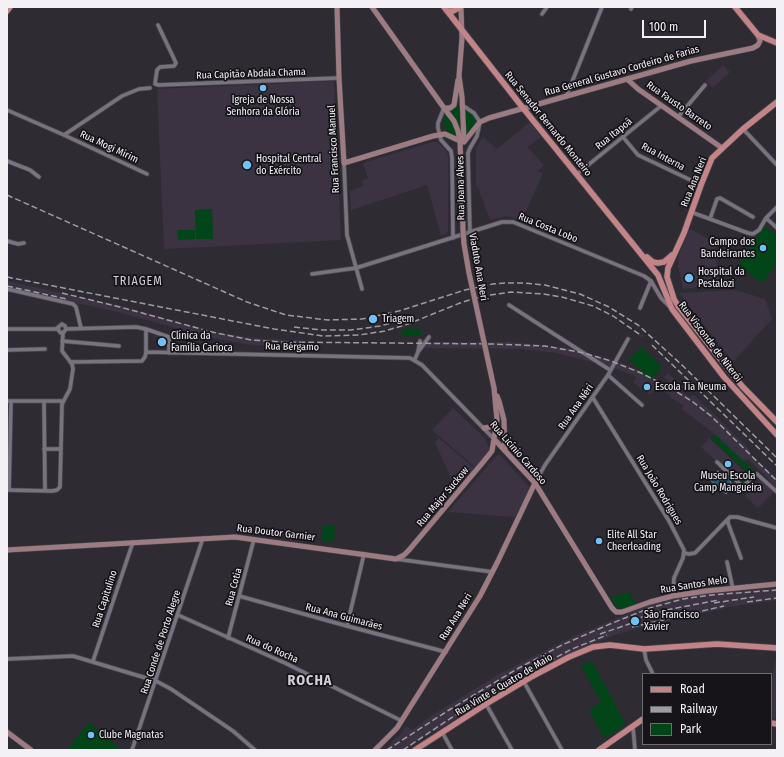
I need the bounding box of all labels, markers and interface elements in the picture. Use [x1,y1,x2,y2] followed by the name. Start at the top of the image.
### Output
[644,12,708,38] scale bar
[649,20,678,34] text: 100 m
[543,43,701,99] street label: Rua General Gustavo Cordeiro de Farias
[196,66,306,82] street label: Rua Capitão Abdala Chama
[502,69,594,179] street label: Rua Senador Bernardo Monteiro
[644,79,714,133] street label: Rua Fausto Barreto
[258,83,268,93] marker: Igreja de Nossa Senhora da Glória
[226,94,300,118] place label: Igreja de Nossa Senhora da Glória
[326,105,342,193] street label: Rua Francisco Manuel
[593,115,635,153] street label: Rua Itapoã
[78,128,140,166] street label: Rua Mogi Mirim
[639,141,687,173] street label: Rua Interna
[256,153,321,176] place label: Hospital Central do Exército
[679,155,709,209] street label: Rua Ana Neri
[454,156,468,220] street label: Rua Joana Alves
[241,159,253,171] marker: Hospital Central do Exército
[517,211,579,245] street label: Rua Costa Lobo
[466,232,490,302] street label: Viaduto Ana Neri
[701,236,755,260] place label: Campo dos Bandeirantes
[758,243,768,253] marker: Campo dos Bandeirantes
[698,266,745,290] place label: Hospital da Pestalozi
[683,272,695,284] marker: Hospital da Pestalozi
[113,275,163,289] district label: TRIAGEM
[676,300,744,384] street label: Rua Visconde de Niterói
[367,313,379,325] marker: Triagem
[382,313,414,325] place label: Triagem
[171,330,233,354] place label: Clínica da Família Carioca
[156,336,168,348] marker: Clínica da Família Carioca
[265,341,319,353] street label: Rua Bérgamo
[655,381,726,393] place label: Escola Tia Neuma
[556,382,596,432] street label: Rua Ana Néri
[642,382,652,392] marker: Escola Tia Neuma
[487,419,549,487] street label: Rua Licínio Cardoso
[633,453,685,527] street label: Rua João Rodrigues
[723,459,733,469] marker: Museu Escola Camp Mangueira
[415,465,471,529] street label: Rua Major Suckow
[694,470,762,494] place label: Museu Escola Camp Mangueira
[236,522,316,544] street label: Rua Doutor Garnier
[607,529,661,552] place label: Elite All Star Cheerleading
[594,536,604,546] marker: Elite All Star Cheerleading
[223,567,245,607] street label: Rua Cotia
[90,569,120,629] street label: Rua Capitulino
[659,574,729,596] street label: Rua Santos Melo
[139,588,183,696] street label: Rua Conde de Porto Alegre
[437,591,475,643] street label: Rua Ana Neri
[304,601,384,633] street label: Rua Ana Guimarães
[644,609,699,632] place label: São Francisco Xavier
[629,615,641,627] marker: São Francisco Xavier
[244,632,300,666] street label: Rua do Rocha
[453,651,555,719] street label: Rua Vinte e Quatro de Maio
[288,673,332,689] district label: ROCHA
[642,673,772,745] legend
[680,682,705,696] text: Road
[680,702,717,716] text: Railway
[680,722,701,736] text: Park
[99,729,164,741] place label: Clube Magnatas
[86,730,96,740] marker: Clube Magnatas

